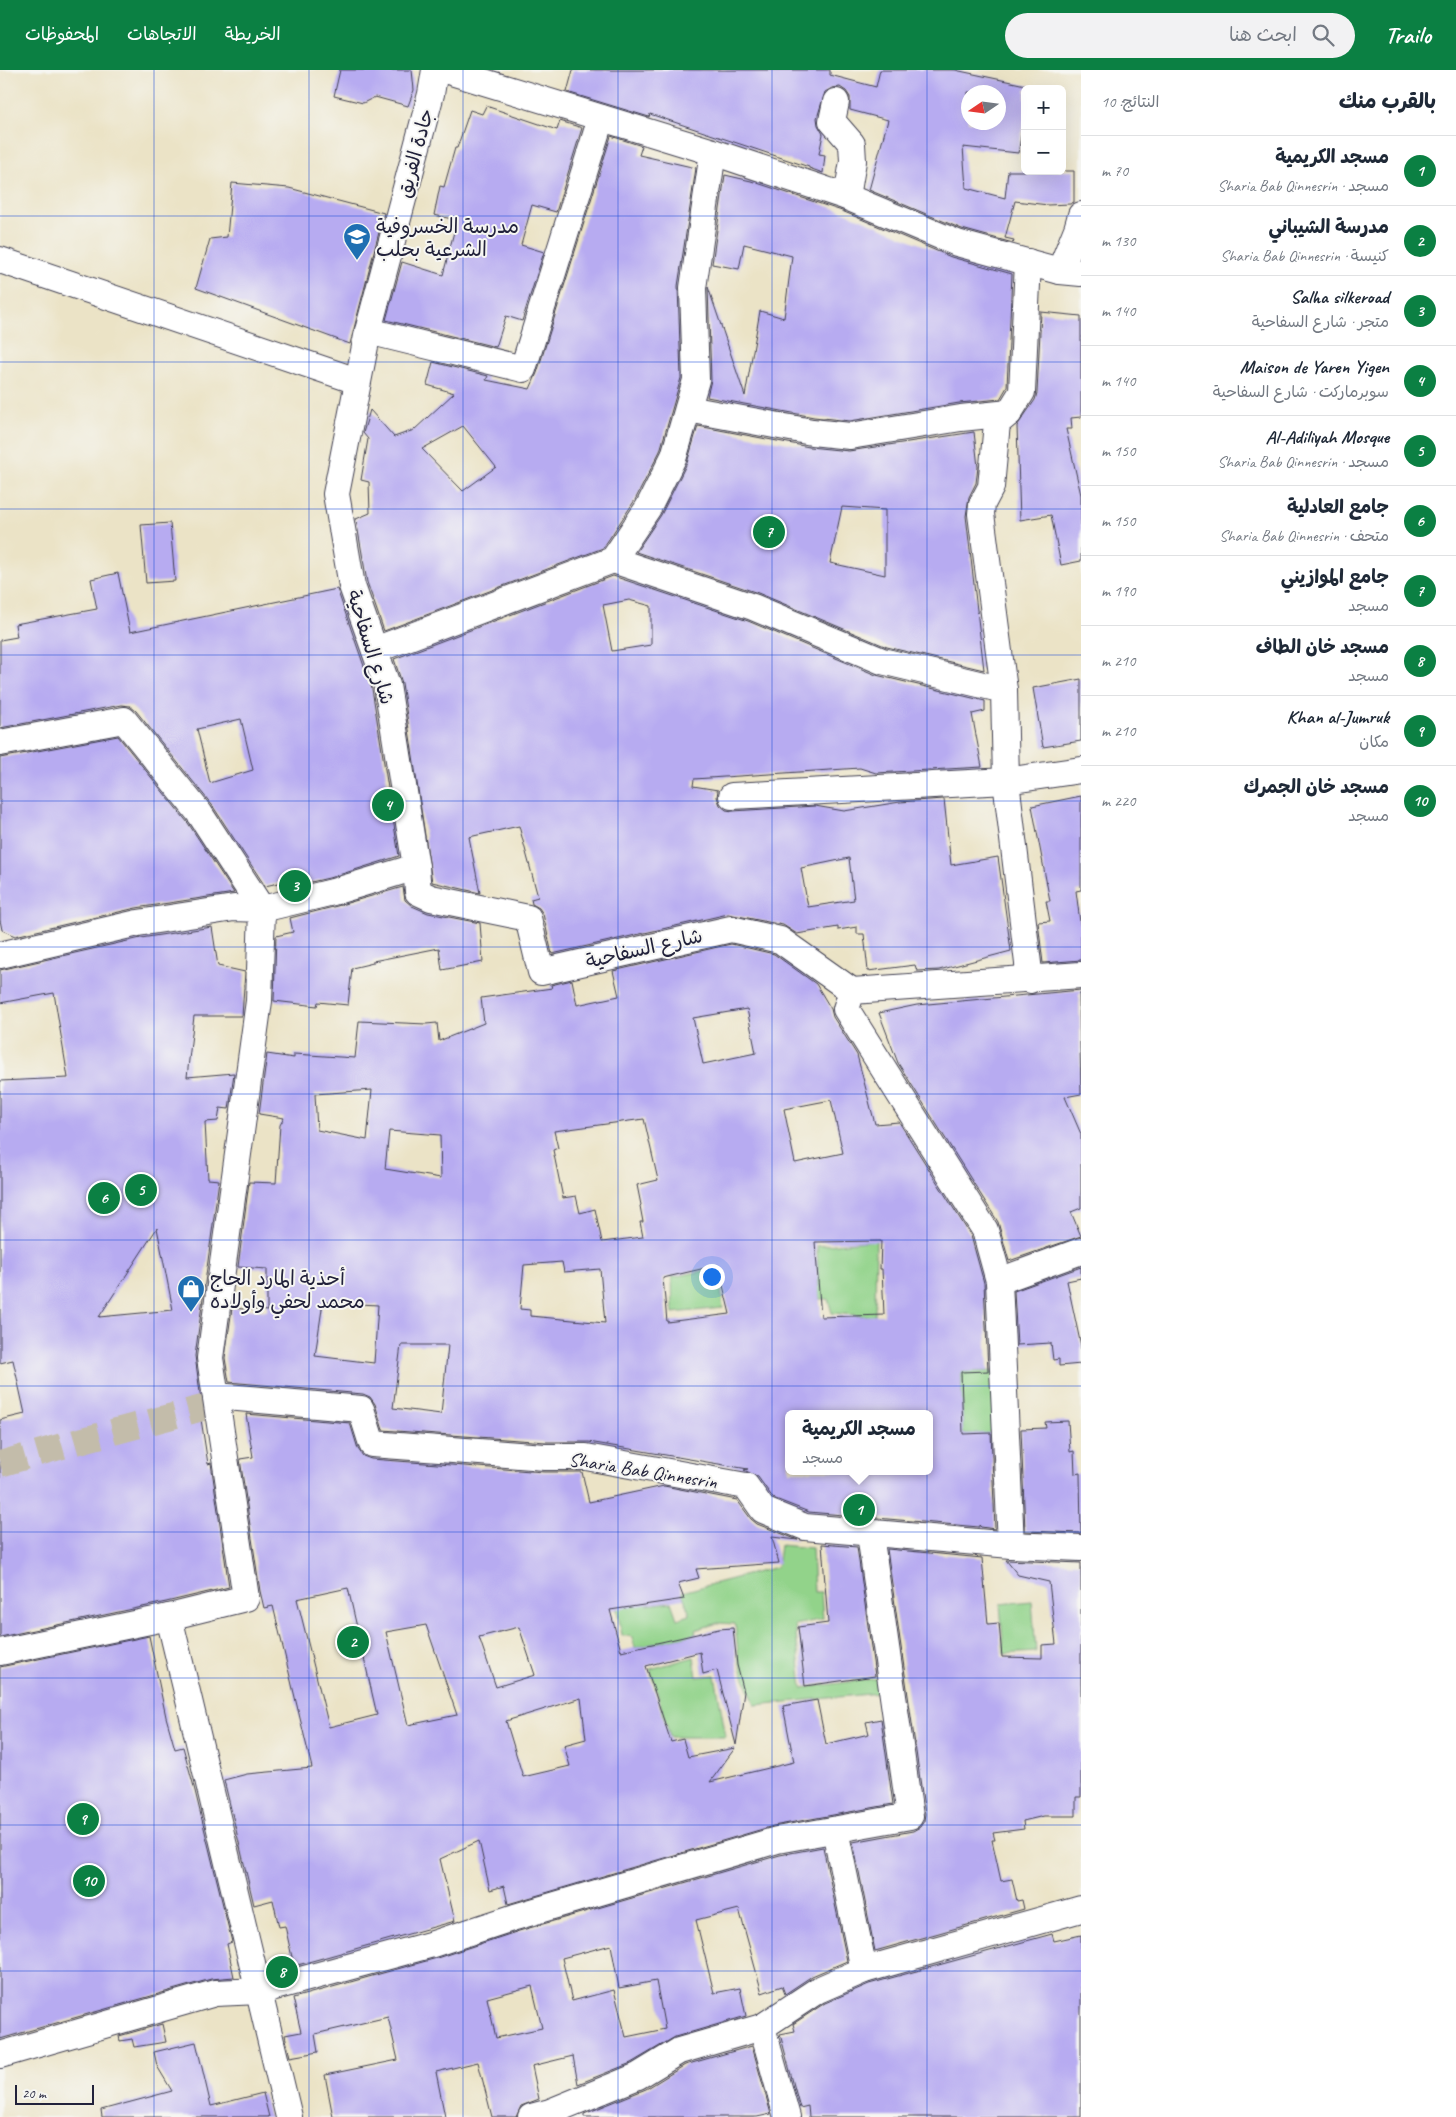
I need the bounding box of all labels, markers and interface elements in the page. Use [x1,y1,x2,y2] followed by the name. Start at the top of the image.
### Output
[1005,13,1355,58] search box
[1385,20,1431,50] text: Trailo
[1309,21,1337,49] icon: search
[25,23,99,45] text: المحفوظات
[127,23,197,45] text: الاتجاهات
[225,23,281,45] text: الخريطة
[1229,23,1297,47] text: ابحث هنا
[961,85,1006,130] north arrow
[1021,85,1066,175] map controls
[1021,85,1066,130] button: +
[1339,88,1436,114] text: بالقرب منك
[1101,92,1159,112] text: النتائج: 10
[392,106,439,200] street label: جادة الفريق
[1021,130,1066,175] button: −
[1275,145,1389,169] text: مسجد الكريمية
[1101,161,1128,181] text: 70 m
[1416,161,1424,181] text: 1
[1217,176,1389,196] text: مسجد · Sharia Bab Qinnesrin
[376,214,519,262] place label: مدرسة الخسروفية الشرعية بحلب
[1269,215,1389,239] text: مدرسة الشيباني
[342,222,372,261] school or university icon: مدرسة الخسروفية الشرعية بحلب
[1101,231,1135,251] text: 130 m
[1416,231,1424,251] text: 2
[1220,246,1389,266] text: كنيسة · Sharia Bab Qinnesrin
[1290,285,1389,309] text: Salha silkeroad
[1101,301,1135,321] text: 140 m
[1416,301,1424,321] text: 3
[1252,312,1389,332] text: متجر · شارع السفاحية
[1240,355,1389,379] text: Maison de Yaren Yigen
[1101,371,1135,391] text: 140 m
[1416,371,1424,391] text: 4
[1213,382,1389,402] text: سوبرماركت · شارع السفاحية
[1266,425,1389,449] text: Al-Adiliyah Mosque
[1101,441,1135,461] text: 150 m
[1417,441,1423,461] text: 5
[1217,452,1389,472] text: مسجد · Sharia Bab Qinnesrin
[1287,495,1389,519] text: جامع العادلية
[1101,511,1135,531] text: 150 m
[1416,511,1424,531] text: 6
[753,513,785,551] pin: 7
[1219,526,1389,546] text: متحف · Sharia Bab Qinnesrin
[1281,565,1389,589] text: جامع الموازيني
[1101,581,1135,601] text: 190 m
[1416,581,1424,601] text: 7
[340,587,400,708] street label: شارع السفاحية
[1348,596,1389,616] text: مسجد
[1256,635,1389,659] text: مسجد خان الطاف
[1101,651,1135,671] text: 210 m
[1416,651,1424,671] text: 8
[1348,666,1389,686] text: مسجد
[1287,705,1389,729] text: Khan al-Jumruk
[1101,721,1135,741] text: 210 m
[1417,721,1424,741] text: 9
[1359,732,1389,752] text: مكان
[1244,775,1389,799] text: مسجد خان الجمرك
[372,786,404,824] pin: 4
[1101,791,1135,811] text: 220 m
[1413,791,1427,811] text: 10
[1348,806,1389,826] text: مسجد
[279,867,311,905] pin: 3
[583,923,705,975] street label: شارع السفاحية
[125,1171,157,1209] pin: 5
[88,1179,120,1217] pin: 6
[699,1264,725,1290] your location
[210,1266,365,1319] place label: أحذية المارد الحاج محمد لحفي وأولاده
[176,1274,206,1313] shop icon: أحذية المارد الحاج محمد لحفي وأولاده
[785,1410,933,1475] popup
[802,1417,916,1441] text: مسجد الكريمية
[567,1446,720,1495] street label: Sharia Bab Qinnesrin
[802,1448,843,1468] text: مسجد
[843,1491,875,1529] pin: 1
[337,1623,369,1661] pin: 2
[67,1800,99,1838] pin: 9
[73,1862,105,1900] pin: 10
[266,1953,298,1991] pin: 8
[15,2082,94,2105] scale bar
[22,2085,46,2102] text: 20 m

